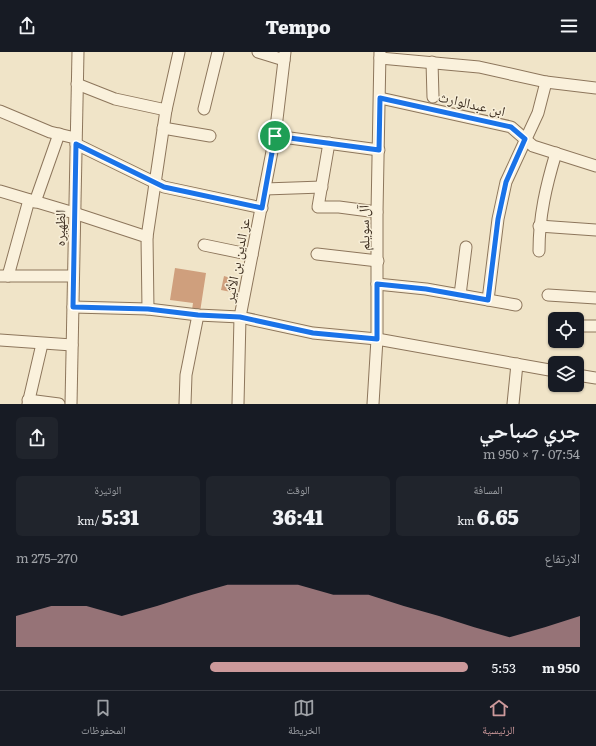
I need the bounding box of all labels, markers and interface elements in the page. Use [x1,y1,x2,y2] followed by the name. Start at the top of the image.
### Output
[265,13,331,40] text: Tempo
[16,15,38,37] icon: share
[558,15,580,37] icon: menu
[436,86,508,120] street label: ابن عبدالوارث
[258,119,292,153] pin
[264,125,286,147] icon: arrive
[353,204,374,251] street label: آل سويلم
[49,209,69,247] street label: الظهيره
[218,216,254,305] street label: عز الدين بن الأثير
[548,312,584,392] map controls
[548,312,584,348] button: locate
[548,356,584,392] button: layers
[479,412,580,445] text: جري صباحي
[16,417,58,459] button: share
[483,444,580,463] text: 07:54 · 7 × 950 m
[95,481,121,497] text: الوتيرة
[286,481,310,497] text: الوقت
[473,481,503,497] text: المسافة
[101,501,139,531] text: 5:31
[273,501,323,531] text: 36:41
[477,501,519,531] text: 6.65
[77,512,101,528] text: /km
[457,512,477,528] text: km
[16,548,78,567] text: 270–275 m
[545,548,580,567] text: الارتفاع
[491,658,516,677] text: 5:53
[542,658,580,677] text: 950 m
[81,697,126,741] tab: المحفوظات
[288,697,320,741] tab: الخريطة
[482,697,515,741] tab: الرئيسية

